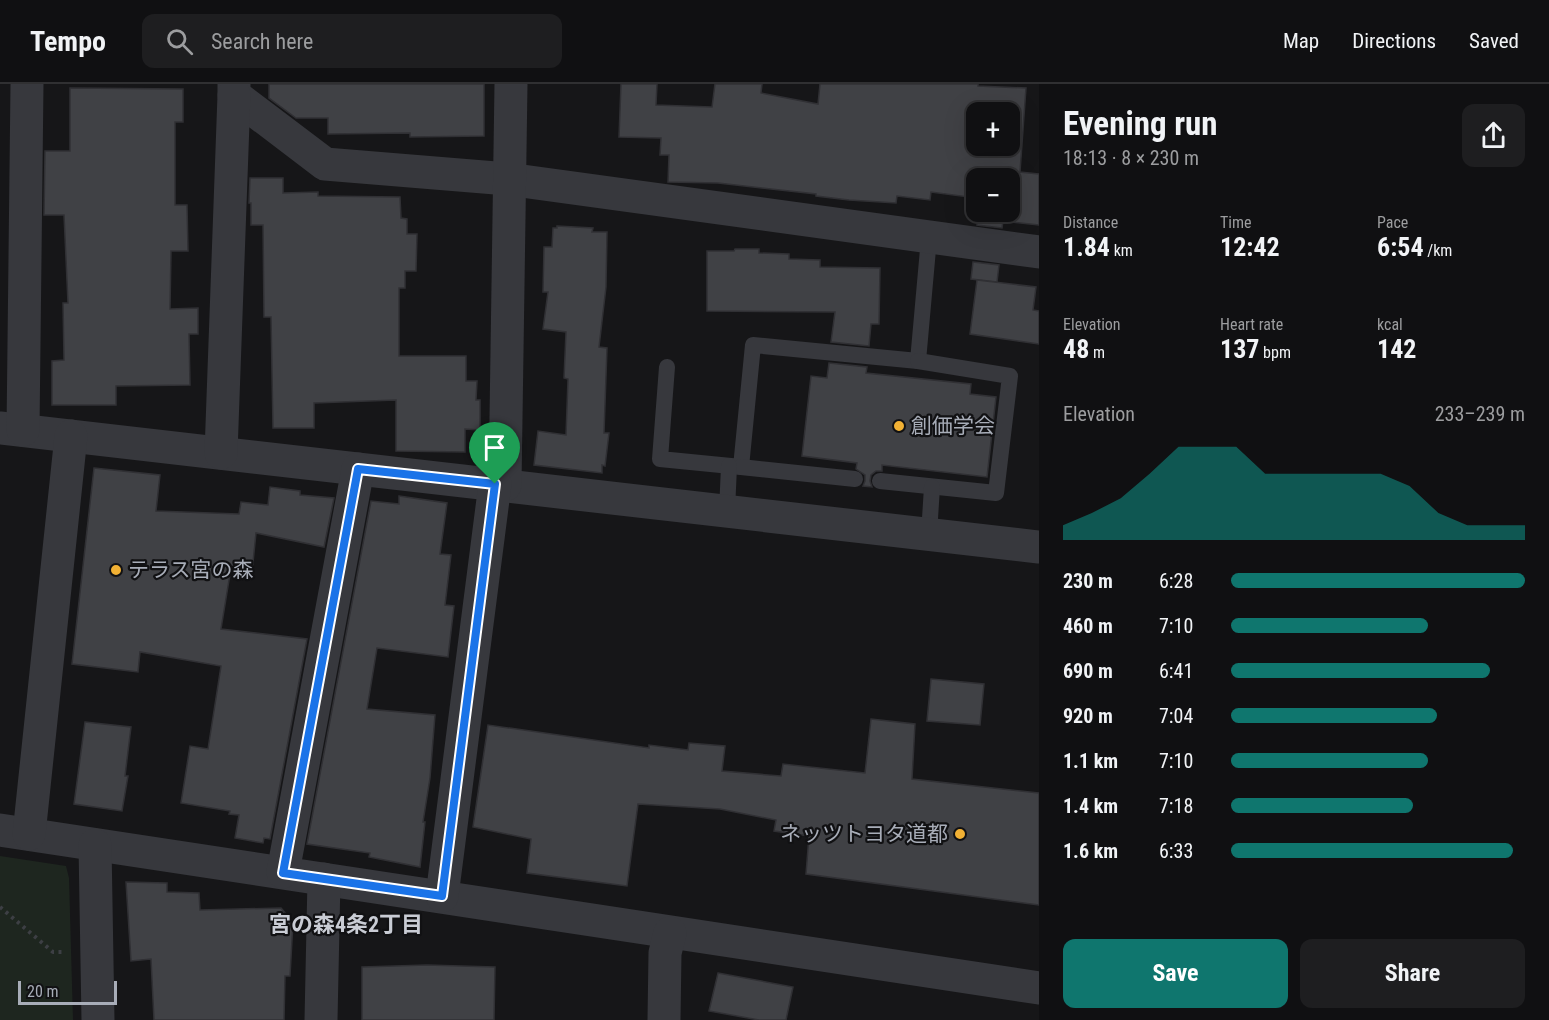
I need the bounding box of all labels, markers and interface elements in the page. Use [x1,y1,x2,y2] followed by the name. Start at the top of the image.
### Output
[142,14,562,68] search box
[30,25,106,58] text: Tempo
[163,25,196,58] icon: search
[211,29,313,54] text: Search here
[1283,29,1319,53] text: Map
[1352,29,1436,53] text: Directions
[1469,29,1519,53] text: Saved
[966,102,1020,222] map controls
[966,102,1020,156] button: +
[1063,104,1218,143] text: Evening run
[1462,104,1525,167] button: share
[1063,146,1199,170] text: 18:13 · 8 × 230 m
[966,168,1020,222] button: −
[1063,213,1118,232] text: Distance
[1220,213,1252,232] text: Time
[1377,213,1408,232] text: Pace
[1063,232,1110,262] text: 1.84
[1220,232,1280,262] text: 12:42
[1377,232,1424,262] text: 6:54
[1110,241,1133,260] text: km
[1424,241,1452,260] text: /km
[1063,315,1121,334] text: Elevation
[1220,315,1283,334] text: Heart rate
[1377,315,1403,334] text: kcal
[1063,334,1089,364] text: 48
[1220,334,1259,364] text: 137
[1377,334,1416,364] text: 142
[1089,343,1105,362] text: m
[1259,343,1291,362] text: bpm
[1063,402,1135,426] text: Elevation
[1435,402,1525,426] text: 233–239 m
[911,414,995,438] place label: 創価学会
[892,419,906,433] marker: 創価学会
[469,422,520,484] pin
[478,431,511,464] icon: arrive
[128,558,254,582] place label: テラス宮の森
[109,563,123,577] marker: テラス宮の森
[1063,569,1113,593] text: 230 m
[1159,569,1193,593] text: 6:28
[1063,614,1113,638] text: 460 m
[1159,614,1193,638] text: 7:10
[1063,659,1113,683] text: 690 m
[1159,659,1193,683] text: 6:41
[1063,704,1113,728] text: 920 m
[1159,704,1193,728] text: 7:04
[1063,749,1118,773] text: 1.1 km
[1159,749,1193,773] text: 7:10
[1063,794,1118,818] text: 1.4 km
[1159,794,1193,818] text: 7:18
[780,822,948,846] place label: ネッツトヨタ道都
[953,827,967,841] marker: ネッツトヨタ道都
[1063,839,1118,863] text: 1.6 km
[1159,839,1193,863] text: 6:33
[269,912,423,937] district label: 宮の森4条2丁目
[1063,939,1288,1008] button: Save
[1300,939,1525,1008] button: Share
[18,978,117,1006] scale bar
[27,982,59,1001] text: 20 m

